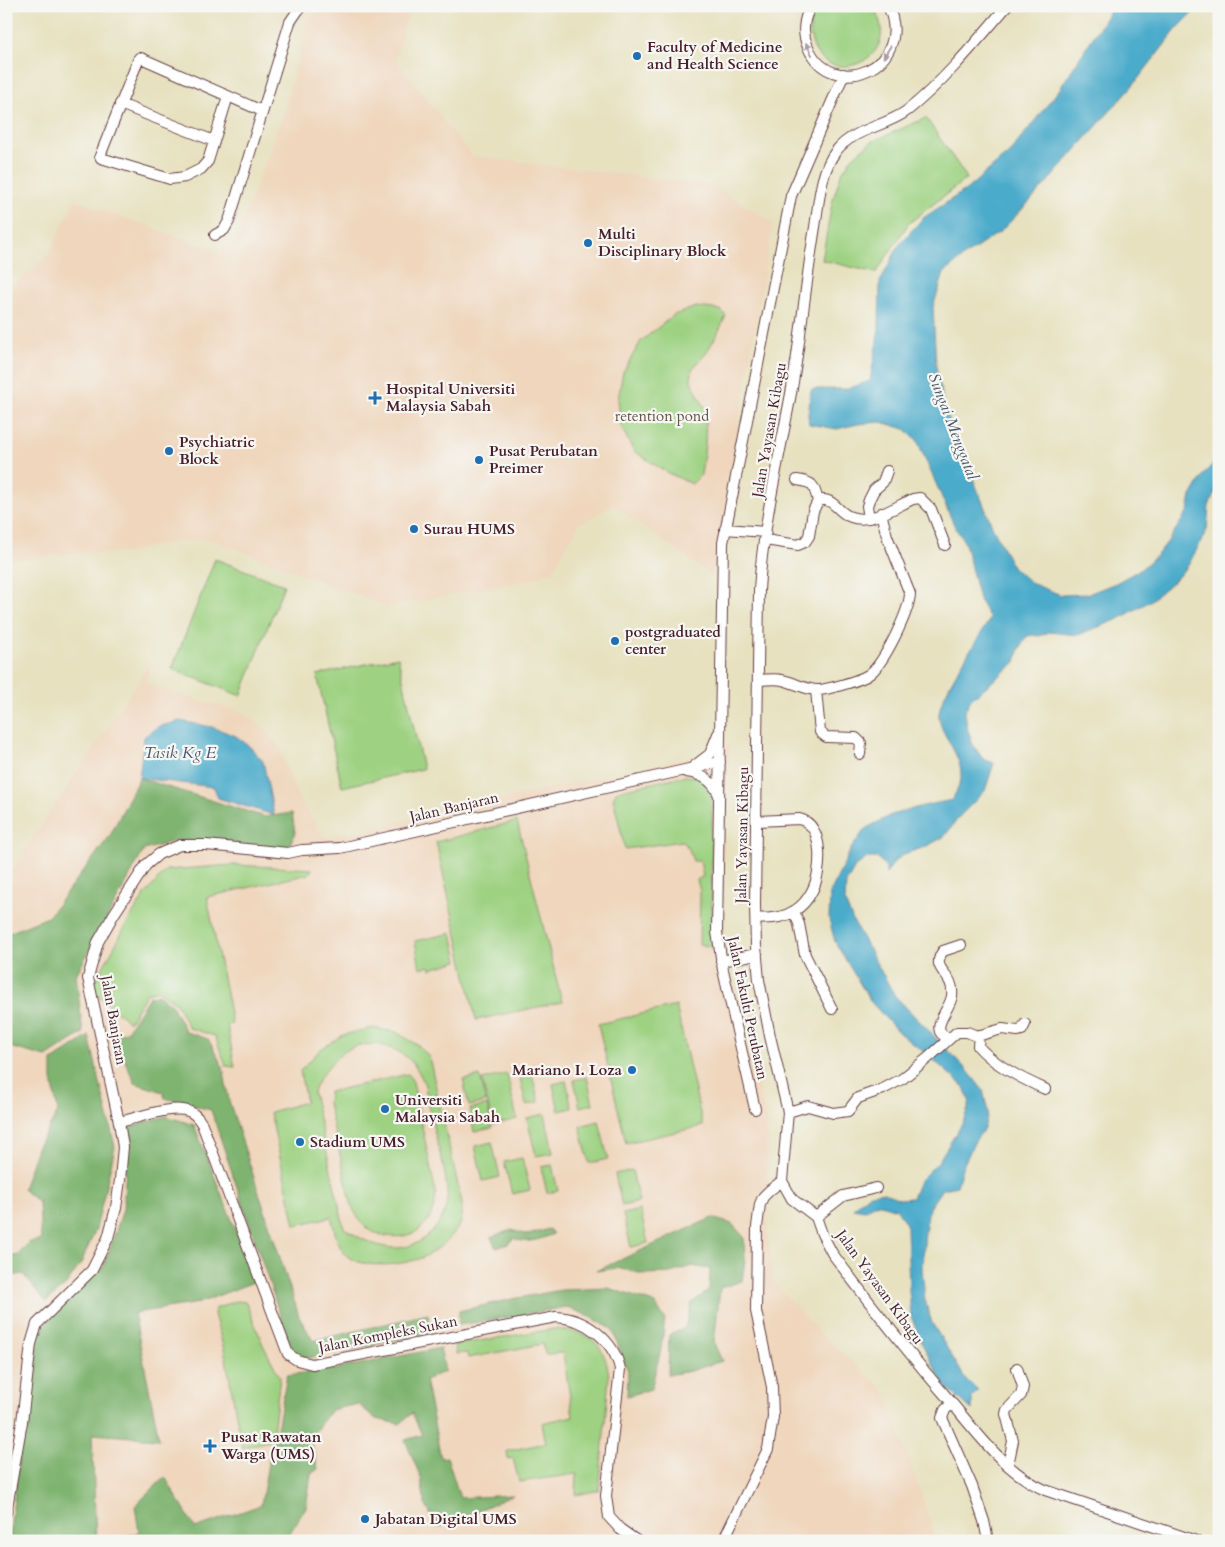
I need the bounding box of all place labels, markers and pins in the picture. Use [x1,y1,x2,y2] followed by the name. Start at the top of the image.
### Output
[647,37,782,74] place label: Faculty of Medicine and Health Science
[631,50,643,62] marker: Faculty of Medicine and Health Science
[598,224,727,261] place label: Multi Disciplinary Block
[582,237,594,249] marker: Multi Disciplinary Block
[386,379,515,416] place label: Hospital Universiti Malaysia Sabah
[368,391,382,405] marker: Hospital Universiti Malaysia Sabah
[179,432,255,469] place label: Psychiatric Block
[489,441,598,478] place label: Pusat Perubatan Preimer
[163,445,175,457] marker: Psychiatric Block
[473,454,485,466] marker: Pusat Perubatan Preimer
[424,519,515,539] place label: Surau HUMS
[408,523,420,535] marker: Surau HUMS
[625,622,721,659] place label: postgraduated center
[609,635,621,647] marker: postgraduated center
[512,1060,623,1080] place label: Mariano I. Loza
[626,1064,638,1076] marker: Mariano I. Loza
[395,1090,501,1127] place label: Universiti Malaysia Sabah
[379,1103,391,1115] marker: Universiti Malaysia Sabah
[310,1132,405,1152] place label: Stadium UMS
[294,1136,306,1148] marker: Stadium UMS
[220,1427,322,1464] place label: Pusat Rawatan Warga (UMS)
[203,1439,217,1453] marker: Pusat Rawatan Warga (UMS)
[373,1509,517,1529] place label: Jabatan Digital UMS
[359,1513,371,1525] marker: Jabatan Digital UMS

